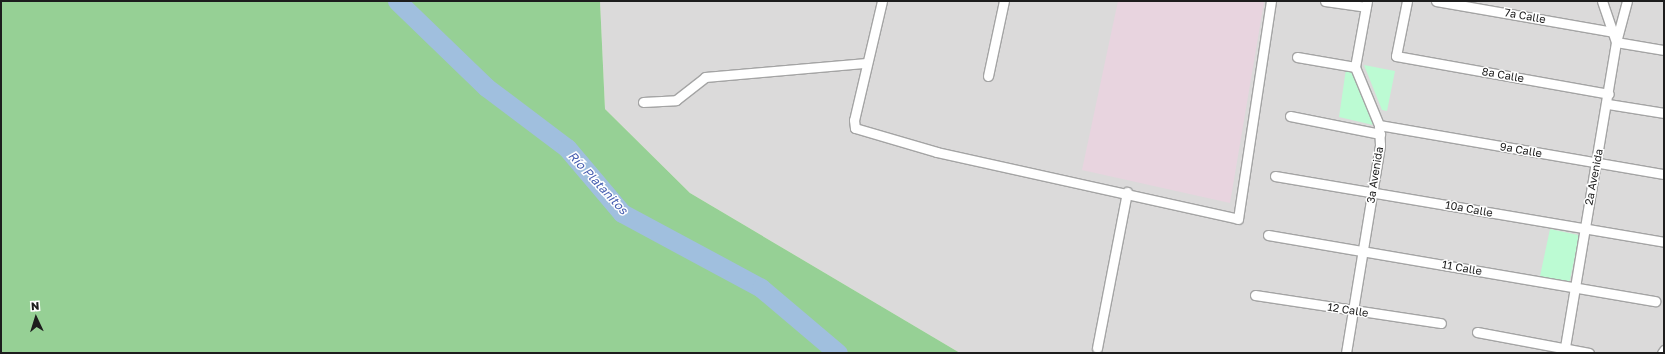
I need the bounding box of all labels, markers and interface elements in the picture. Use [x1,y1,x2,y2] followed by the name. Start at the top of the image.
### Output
[1503,6,1547,26] street label: 7a Calle
[1481,65,1525,85] street label: 8a Calle
[1499,140,1543,160] street label: 9a Calle
[1364,146,1386,204] street label: 3a Avenida
[1582,148,1606,206] street label: 2a Avenida
[565,149,631,217] water label: Río Platanitos
[1444,198,1494,220] street label: 10a Calle
[1441,258,1483,278] street label: 11 Calle
[16,298,56,338] north arrow
[30,299,40,312] text: N
[1326,300,1370,320] street label: 12 Calle

